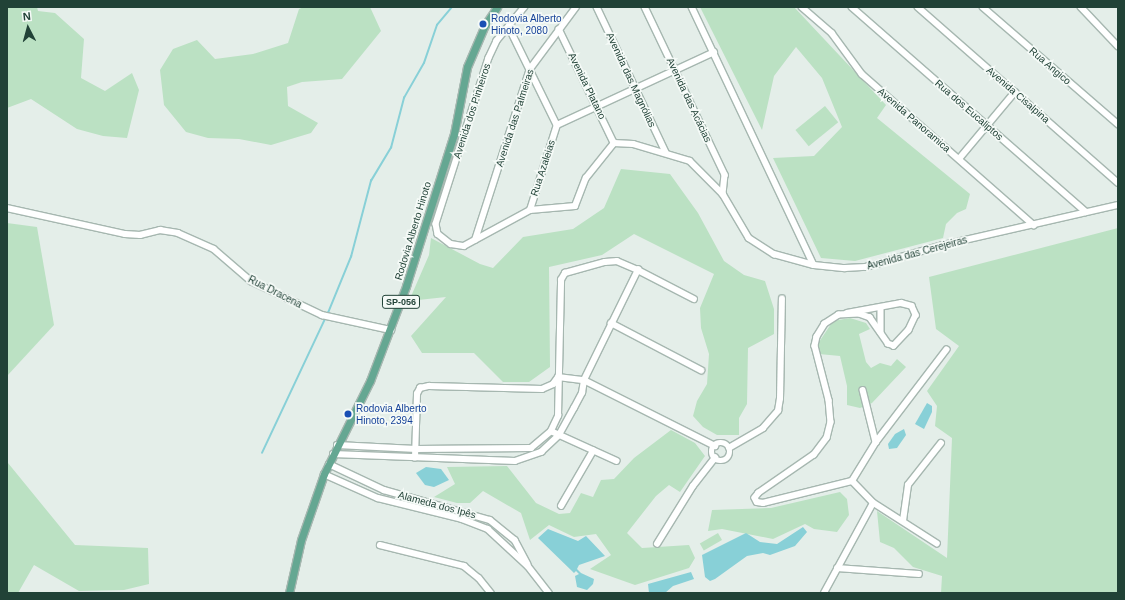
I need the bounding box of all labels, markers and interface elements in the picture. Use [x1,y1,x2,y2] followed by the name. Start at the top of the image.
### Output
[8,8,48,48] north arrow
[22,10,31,22] text: N
[491,12,562,36] place label: Rodovia Alberto Hinoto, 2080
[478,19,488,29] marker: Rodovia Alberto Hinoto, 2080
[604,31,658,129] street label: Avenida das Magnólias
[1027,45,1073,87] street label: Rua Angico
[566,51,608,121] street label: Avenida Platano
[664,55,714,145] street label: Avenida das Acácias
[451,62,493,160] street label: Avenida dos Pinheiros
[984,64,1052,126] street label: Avenida Cisalpina
[494,68,536,168] street label: Avenida das Palmeiras
[933,77,1005,143] street label: Rua dos Eucaliptos
[875,85,953,155] street label: Avenida Panoramica
[528,138,558,198] street label: Rua Azaleias
[392,180,434,282] street label: Rodovia Alberto Hinoto
[866,234,968,272] street label: Avenida das Cerejeiras
[246,273,304,311] street label: Rua Dracena
[381,295,421,309] road number: SP-056
[356,402,427,426] place label: Rodovia Alberto Hinoto, 2394
[343,409,353,419] marker: Rodovia Alberto Hinoto, 2394
[397,489,477,521] street label: Alameda dos Ipês

